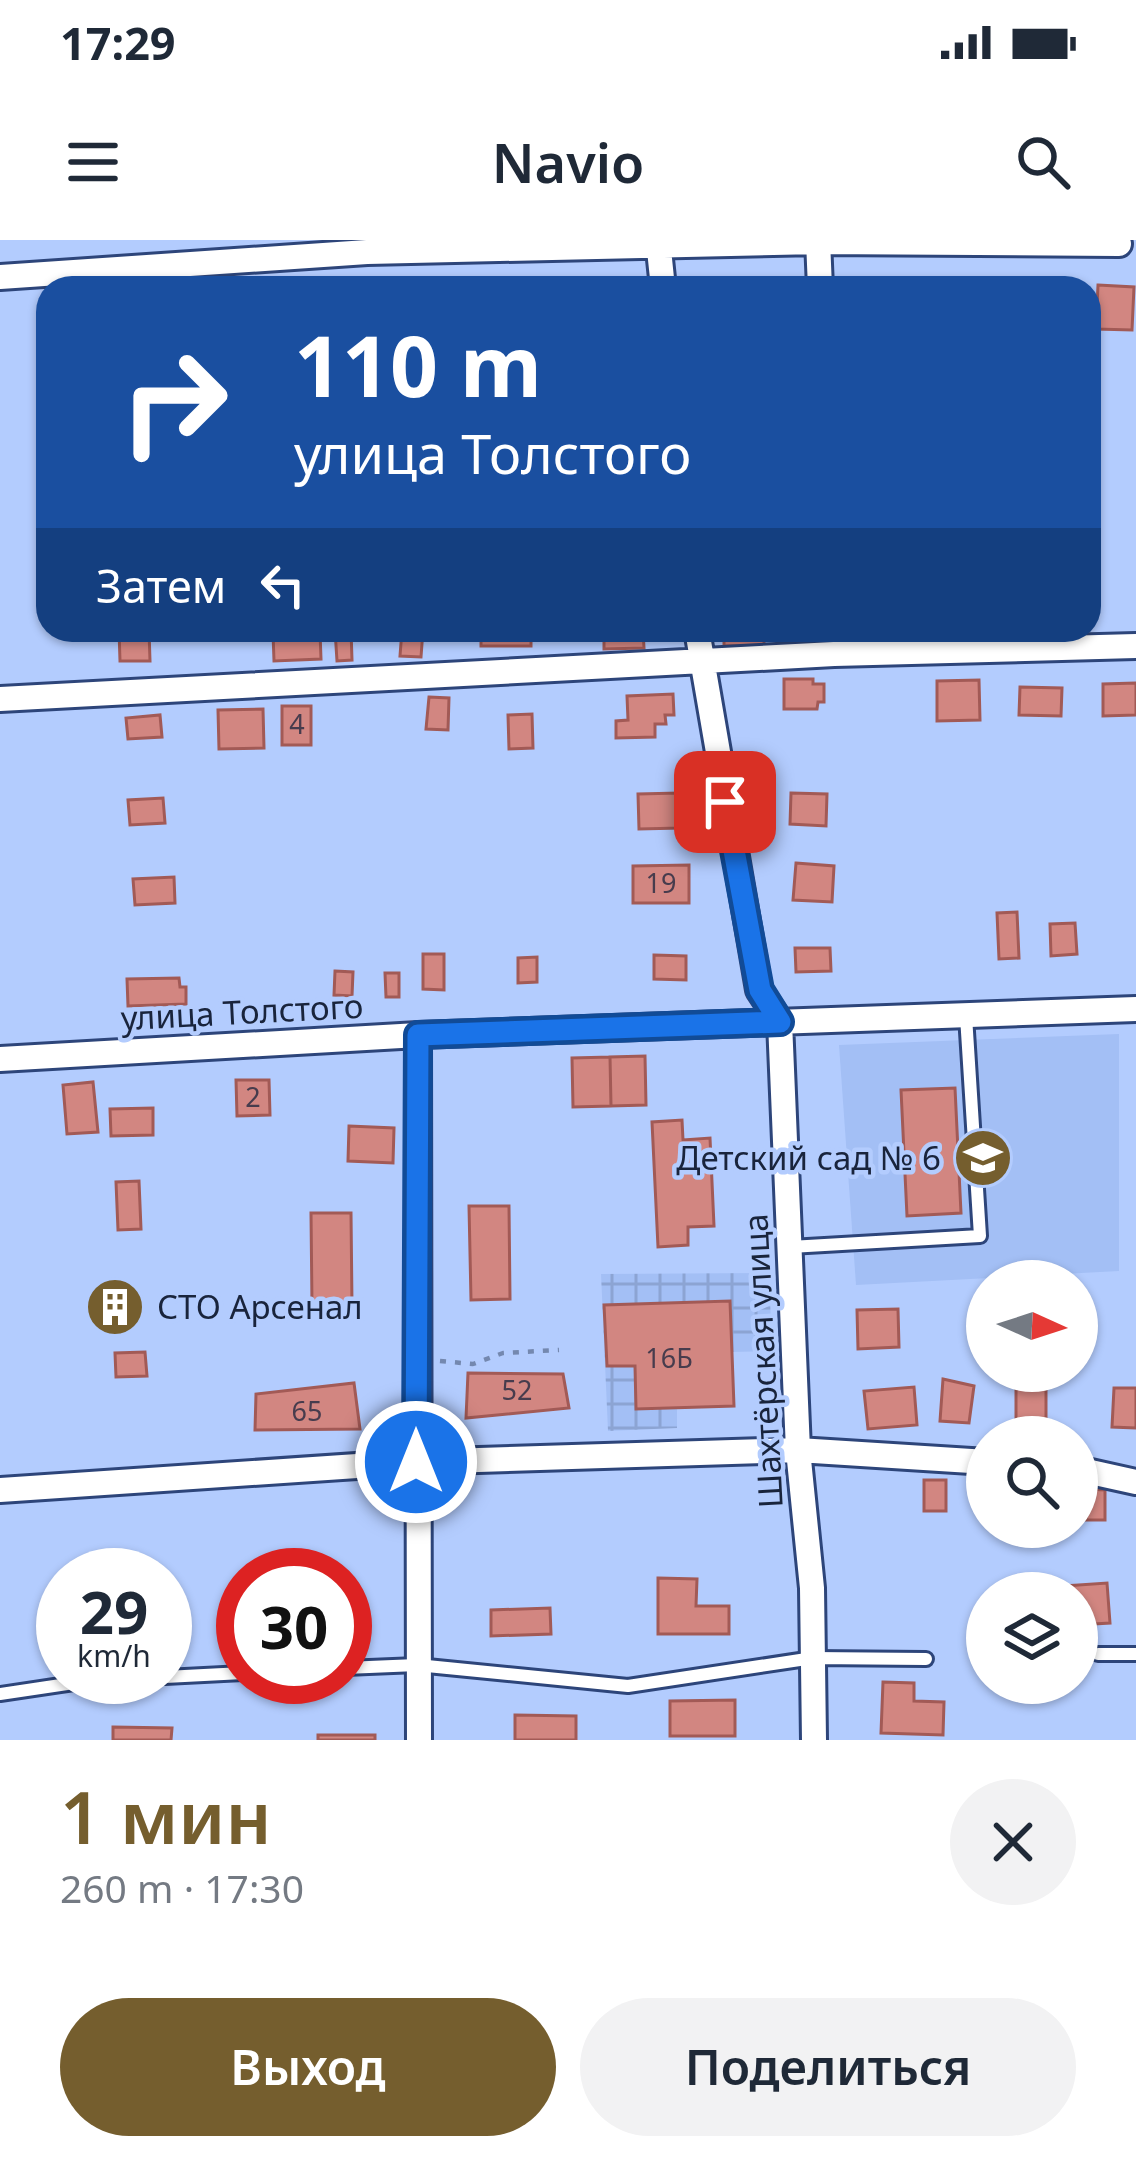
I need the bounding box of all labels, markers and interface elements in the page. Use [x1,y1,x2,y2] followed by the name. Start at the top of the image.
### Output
[60,12,176,73] text: 17:29
[492,125,644,199] text: Navio
[60,129,126,195] icon: menu
[1010,129,1076,195] icon: search
[294,307,542,422] text: 110 m
[96,324,252,480] icon: right
[294,416,691,490] text: улица Толстого
[250,552,316,618] icon: left
[96,555,226,616] text: Затем
[289,705,305,742] house number: 4
[674,751,776,853] pin
[692,769,758,835] icon: arrive
[646,864,676,901] house number: 19
[120,983,364,1040] street label: улица Толстого
[245,1078,261,1115] house number: 2
[952,1127,1014,1189] school or university icon: Детский сад № 6
[676,1135,941,1180] place label: Детский сад № 6
[732,1213,793,1509] street label: Шахтёрская улица
[966,1260,1098,1392] north arrow
[966,1260,1098,1704] map controls
[84,1276,146,1338] building icon: СТО Арсенал
[157,1284,363,1329] place label: СТО Арсенал
[645,1339,693,1376] house number: 16Б
[502,1371,532,1408] house number: 52
[292,1392,322,1429] house number: 65
[353,1399,479,1525] position arrow
[966,1416,1098,1548] button: search
[216,1548,372,1704] speed limit sign: 30
[80,1570,148,1652] text: 29
[966,1572,1098,1704] button: layers
[77,1635,151,1676] text: km/h
[60,1767,271,1865] text: 1 мин
[950,1779,1076,1905] button: close
[60,1861,304,1914] text: 260 m · 17:30
[60,1998,556,2136] button: Выход
[580,1998,1076,2136] button: Поделиться

